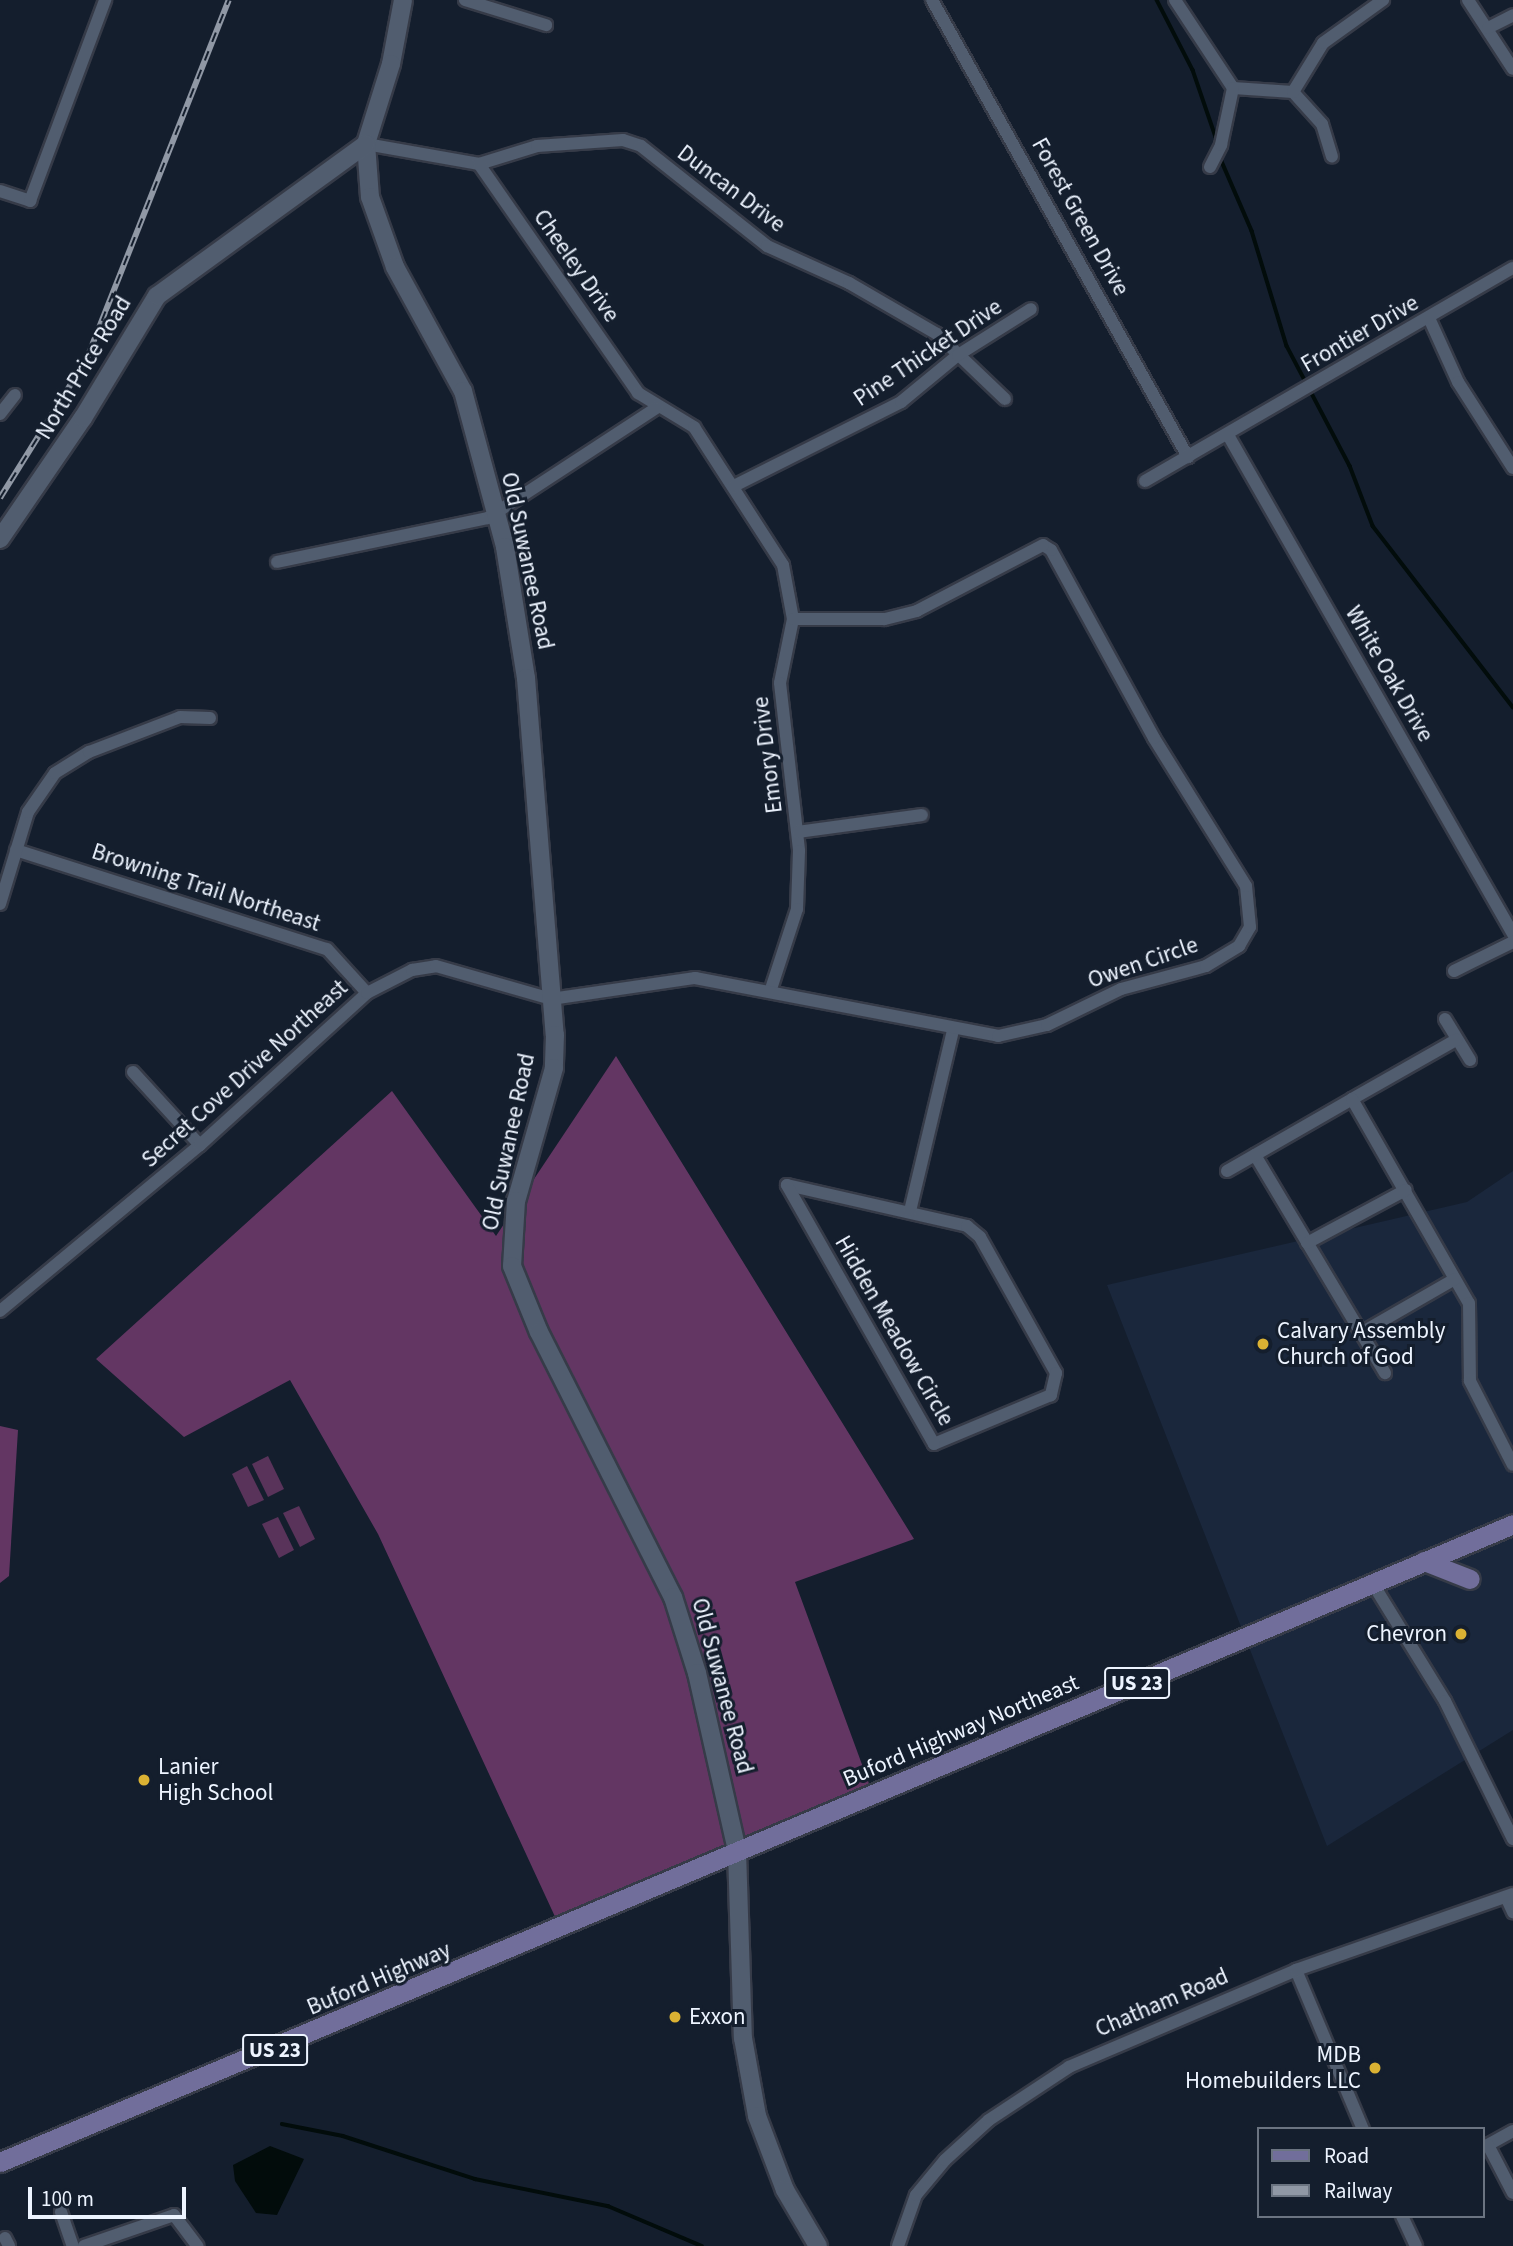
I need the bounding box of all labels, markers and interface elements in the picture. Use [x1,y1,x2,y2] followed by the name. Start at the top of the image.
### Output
[1025,133,1135,301] street label: Forest Green Drive
[672,139,790,239] street label: Duncan Drive
[527,204,625,328] street label: Cheeley Drive
[1296,289,1424,379] street label: Frontier Drive
[30,291,138,445] street label: North Price Road
[849,293,1007,413] street label: Pine Thicket Drive
[495,470,559,652] street label: Old Suwanee Road
[1339,601,1439,747] street label: White Oak Drive
[747,695,789,815] street label: Emory Drive
[88,838,324,938] street label: Browning Trail Northeast
[1084,931,1202,995] street label: Owen Circle
[136,974,354,1174] street label: Secret Cove Drive Northeast
[477,1051,541,1233] street label: Old Suwanee Road
[828,1231,960,1431] street label: Hidden Meadow Circle
[1277,1317,1445,1371] place label: Calvary Assembly Church of God
[1255,1336,1271,1352] marker: Calvary Assembly Church of God
[685,1595,759,1777] street label: Old Suwanee Road
[1366,1620,1447,1648] place label: Chevron
[1453,1626,1469,1642] marker: Chevron
[1104,1666,1170,1700] road number: US 23
[839,1669,1083,1793] street label: Buford Highway Northeast
[158,1753,273,1807] place label: Lanier High School
[136,1772,152,1788] marker: Lanier High School
[303,1936,455,2022] street label: Buford Highway
[1091,1963,1233,2043] street label: Chatham Road
[689,2003,746,2031] place label: Exxon
[667,2009,683,2025] marker: Exxon
[242,2032,308,2068] road number: US 23
[1185,2041,1361,2095] place label: MDB Homebuilders LLC
[1367,2060,1383,2076] marker: MDB Homebuilders LLC
[1258,2127,1485,2218] legend
[1324,2141,1369,2171] text: Road
[32,2172,189,2216] scale bar
[1324,2176,1392,2206] text: Railway
[41,2184,94,2214] text: 100 m

